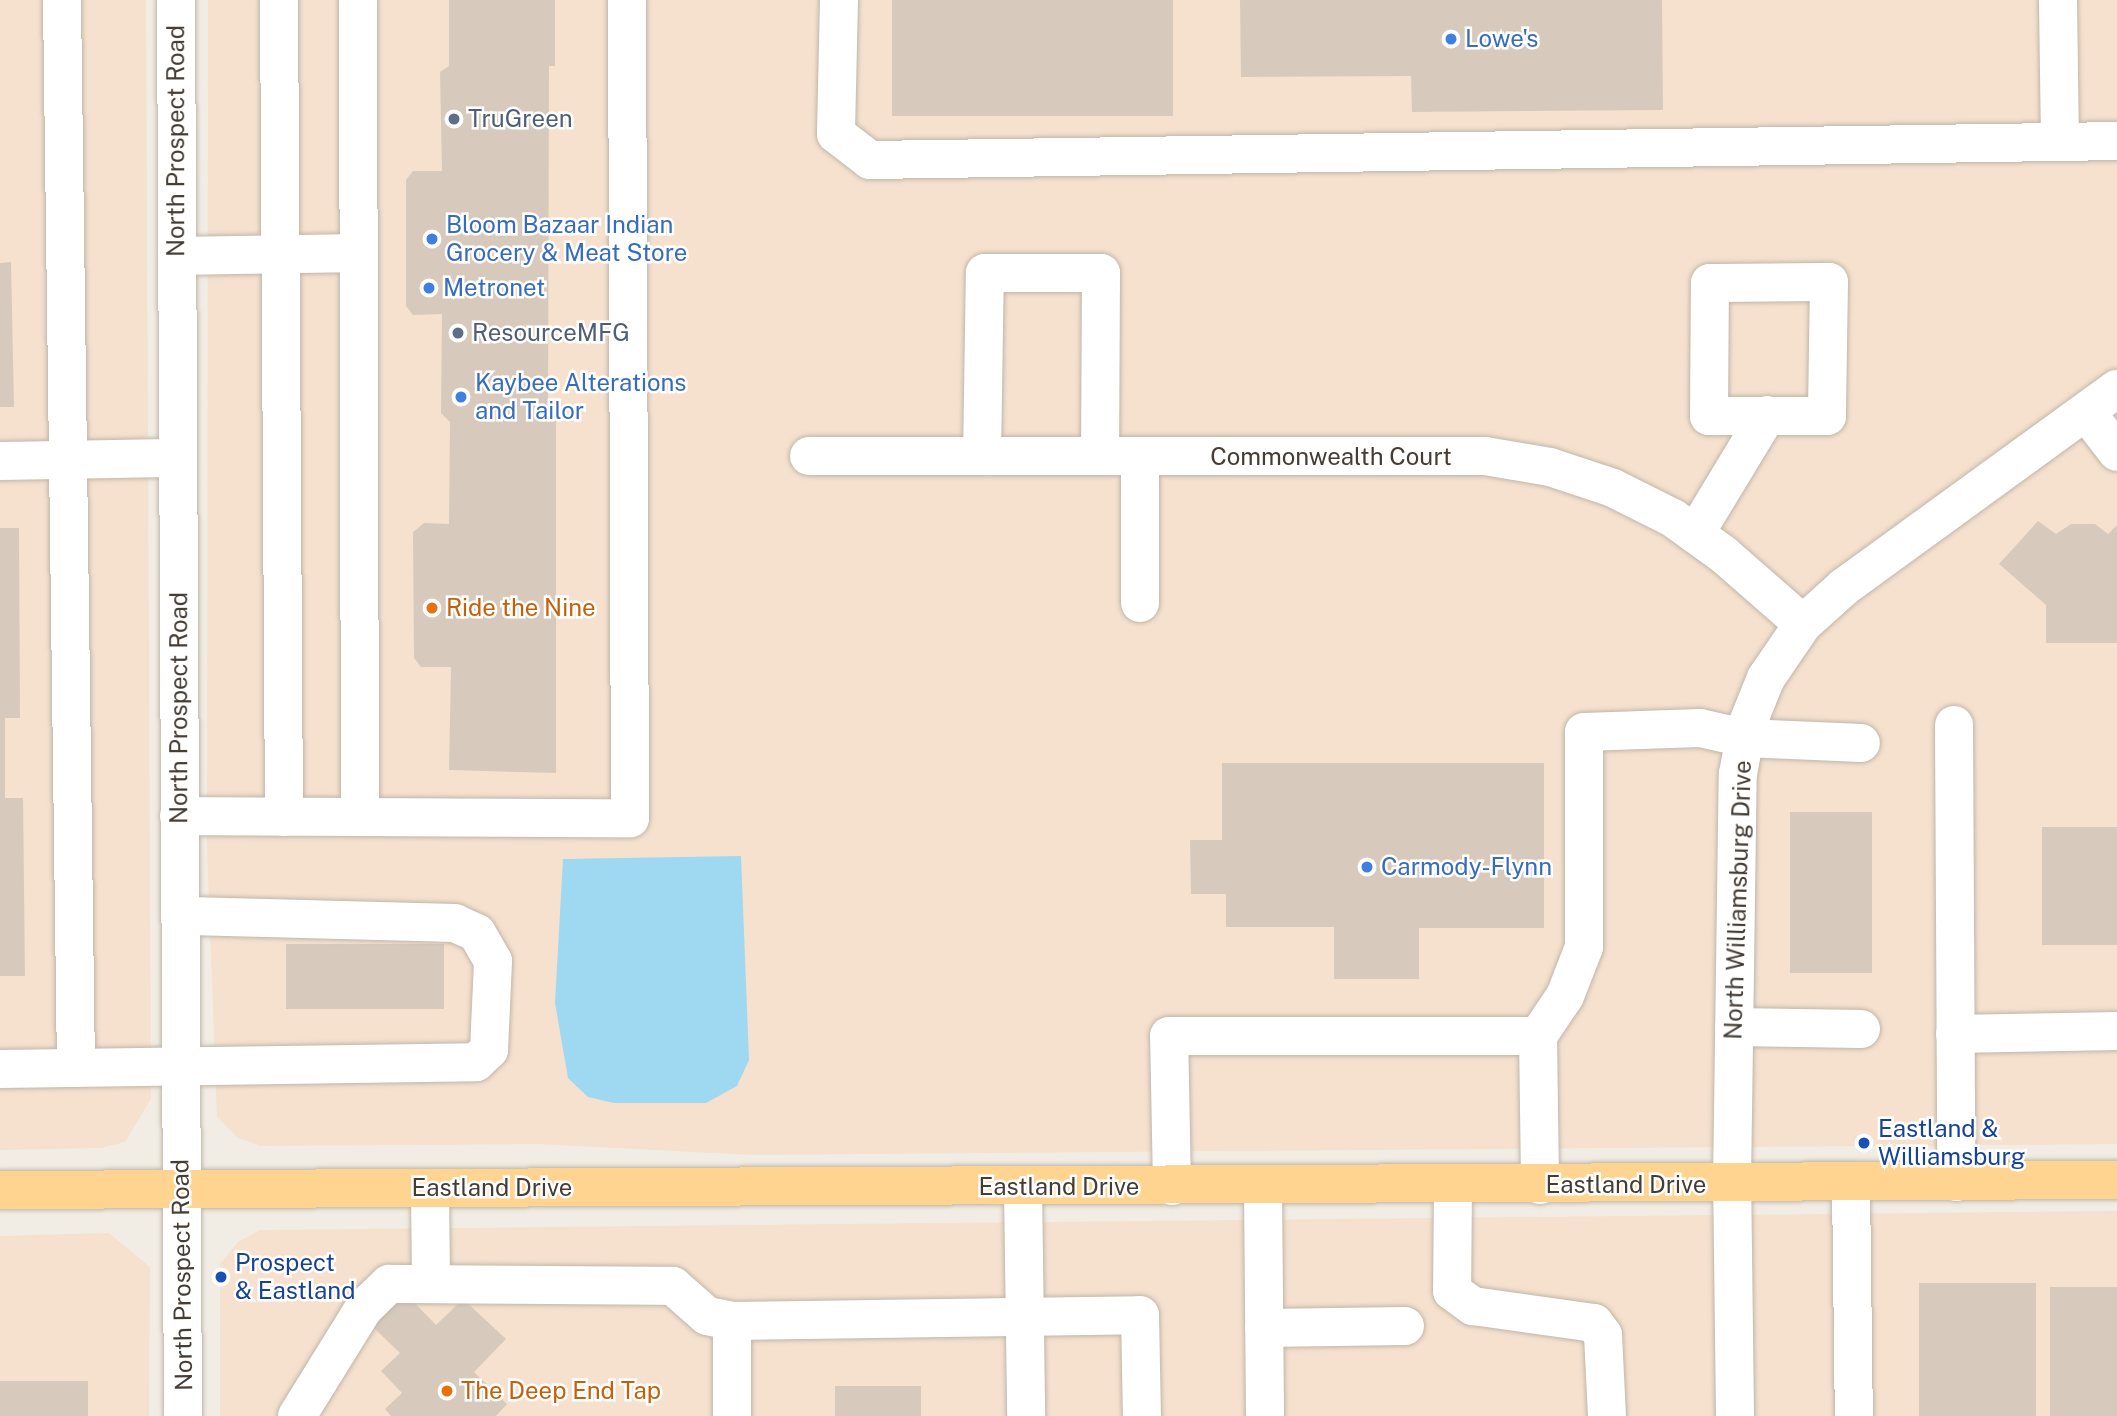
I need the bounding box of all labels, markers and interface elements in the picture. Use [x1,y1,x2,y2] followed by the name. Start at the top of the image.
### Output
[162,25,190,257] street label: North Prospect Road
[1465,25,1539,53] place label: Lowe's
[1443,31,1459,47] marker: Lowe's
[468,105,573,133] place label: TruGreen
[446,111,462,127] marker: TruGreen
[446,211,688,267] place label: Bloom Bazaar Indian Grocery & Meat Store
[424,231,440,247] marker: Bloom Bazaar Indian Grocery & Meat Store
[443,274,545,302] place label: Metronet
[421,280,437,296] marker: Metronet
[472,319,630,347] place label: ResourceMFG
[450,325,466,341] marker: ResourceMFG
[475,369,687,425] place label: Kaybee Alterations and Tailor
[453,389,469,405] marker: Kaybee Alterations and Tailor
[1210,443,1452,471] street label: Commonwealth Court
[165,592,193,824] street label: North Prospect Road
[446,594,596,622] place label: Ride the Nine
[424,600,440,616] marker: Ride the Nine
[1719,760,1757,1040] street label: North Williamsburg Drive
[1381,853,1552,881] place label: Carmody-Flynn
[1359,859,1375,875] marker: Carmody-Flynn
[1878,1115,2025,1171] place label: Eastland & Williamsburg
[1856,1135,1872,1151] marker: Eastland & Williamsburg
[166,1159,198,1391] street label: North Prospect Road
[1546,1171,1706,1199] street label: Eastland Drive
[979,1173,1139,1201] street label: Eastland Drive
[412,1174,572,1202] street label: Eastland Drive
[235,1249,356,1305] place label: Prospect & Eastland
[213,1269,229,1285] marker: Prospect & Eastland
[461,1377,661,1405] place label: The Deep End Tap
[439,1383,455,1399] marker: The Deep End Tap

